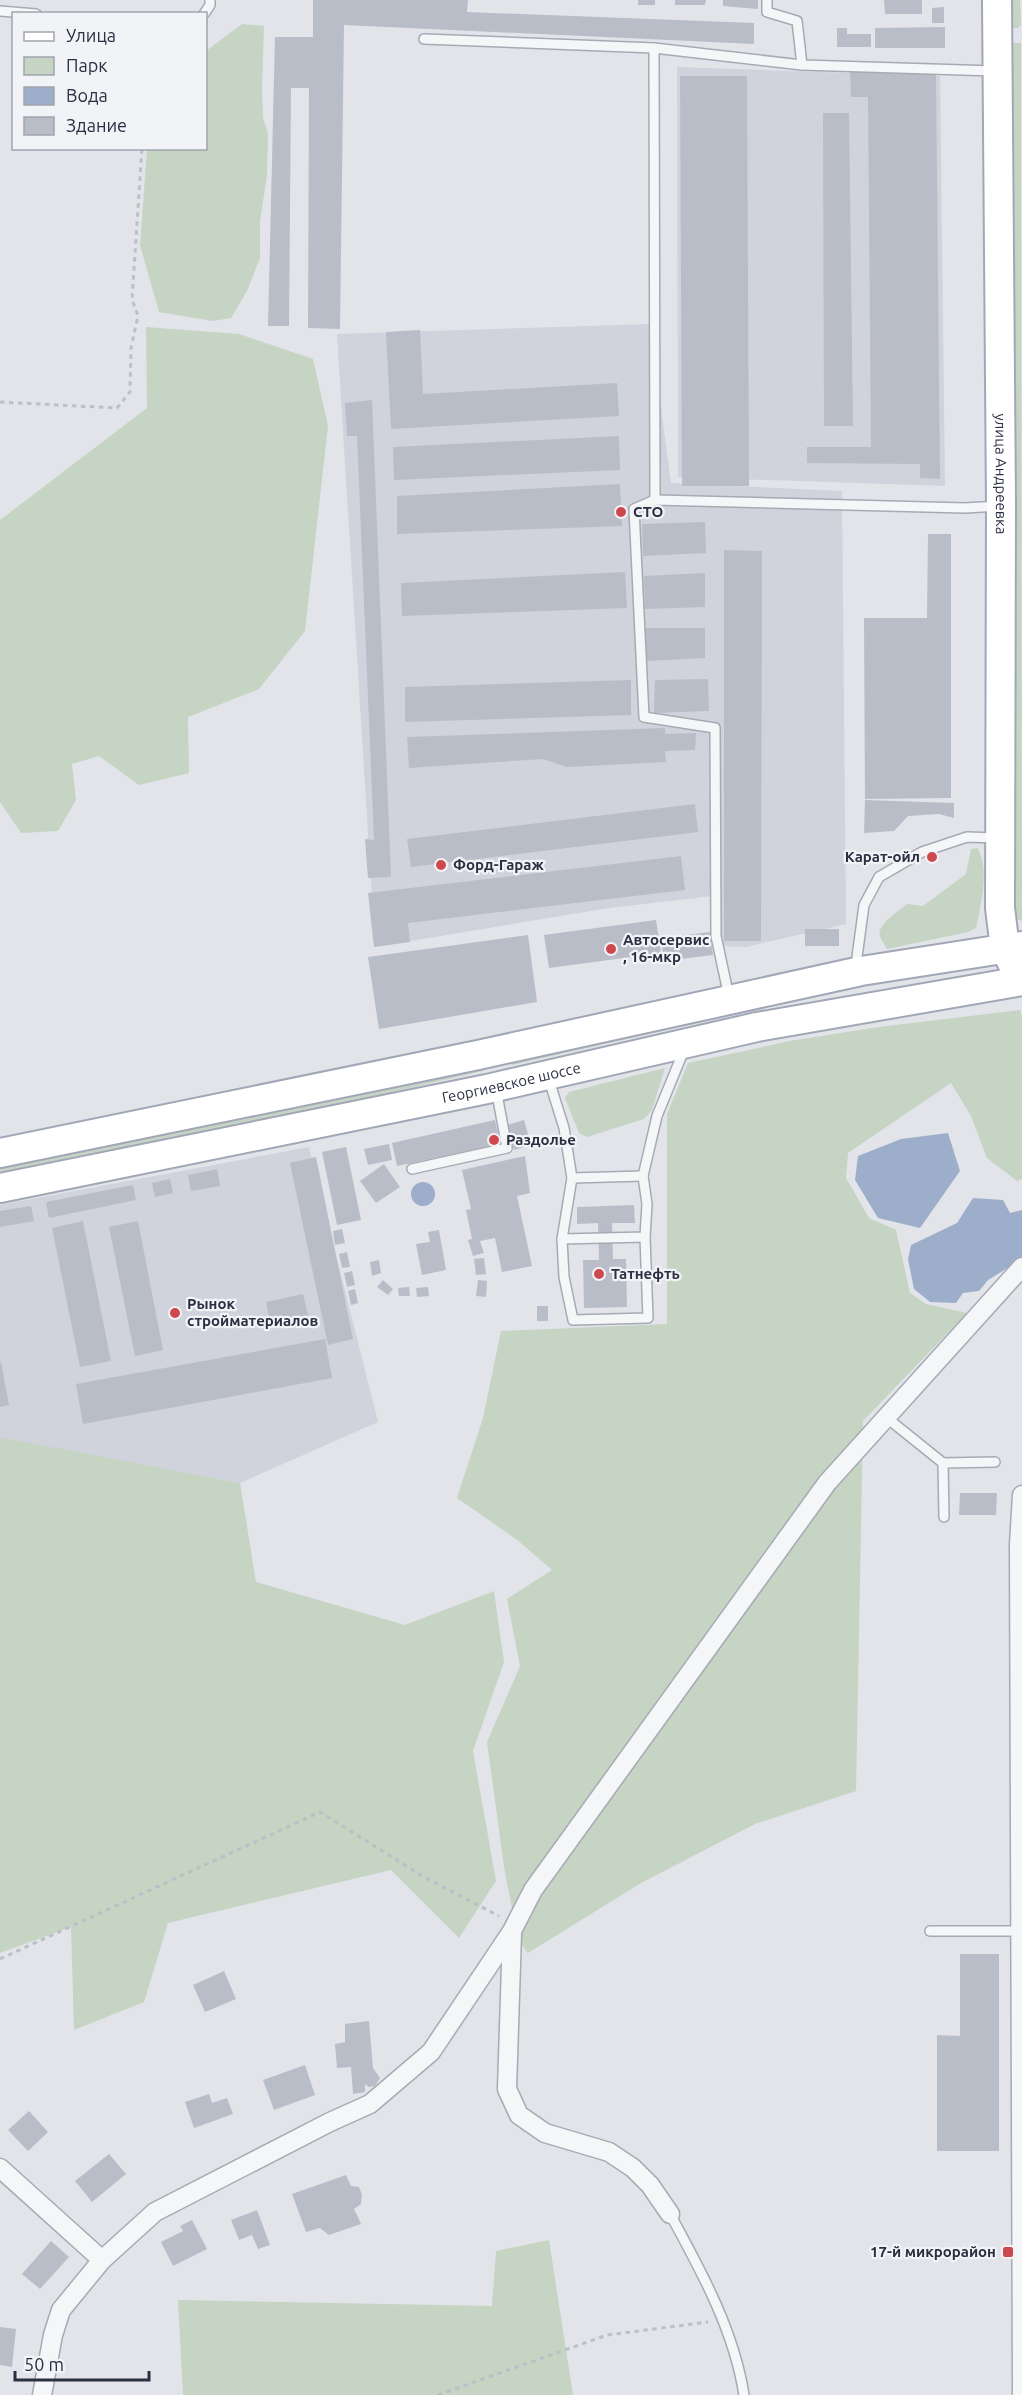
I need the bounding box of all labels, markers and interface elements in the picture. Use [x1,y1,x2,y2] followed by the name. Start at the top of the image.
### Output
[12,12,207,150] legend
[66,25,116,45] text: Улица
[66,55,107,75] text: Парк
[66,85,108,105] text: Вода
[66,115,127,135] text: Здание
[992,413,1010,534] street label: улица Андреевка
[633,503,664,520] place label: СТО
[614,505,628,519] marker: СТО
[845,848,920,865] place label: Карат-ойл
[925,850,939,864] marker: Карат-ойл
[453,856,544,873] place label: Форд-Гараж
[434,858,448,872] marker: Форд-Гараж
[623,931,709,965] place label: Автосервис , 16-мкр
[604,942,618,956] marker: Автосервис , 16-мкр
[440,1059,582,1106] street label: Георгиевское шоссе
[506,1131,576,1148] place label: Раздолье
[487,1133,501,1147] marker: Раздолье
[611,1265,680,1282] place label: Татнефть
[592,1267,606,1281] marker: Татнефть
[187,1295,318,1329] place label: Рынок стройматериалов
[168,1306,182,1320] marker: Рынок стройматериалов
[870,2243,996,2260] place label: 17-й микрорайон
[1001,2245,1015,2259] marker: 17-й микрорайон
[15,2344,148,2382] scale bar
[24,2354,64,2374] text: 50 m

